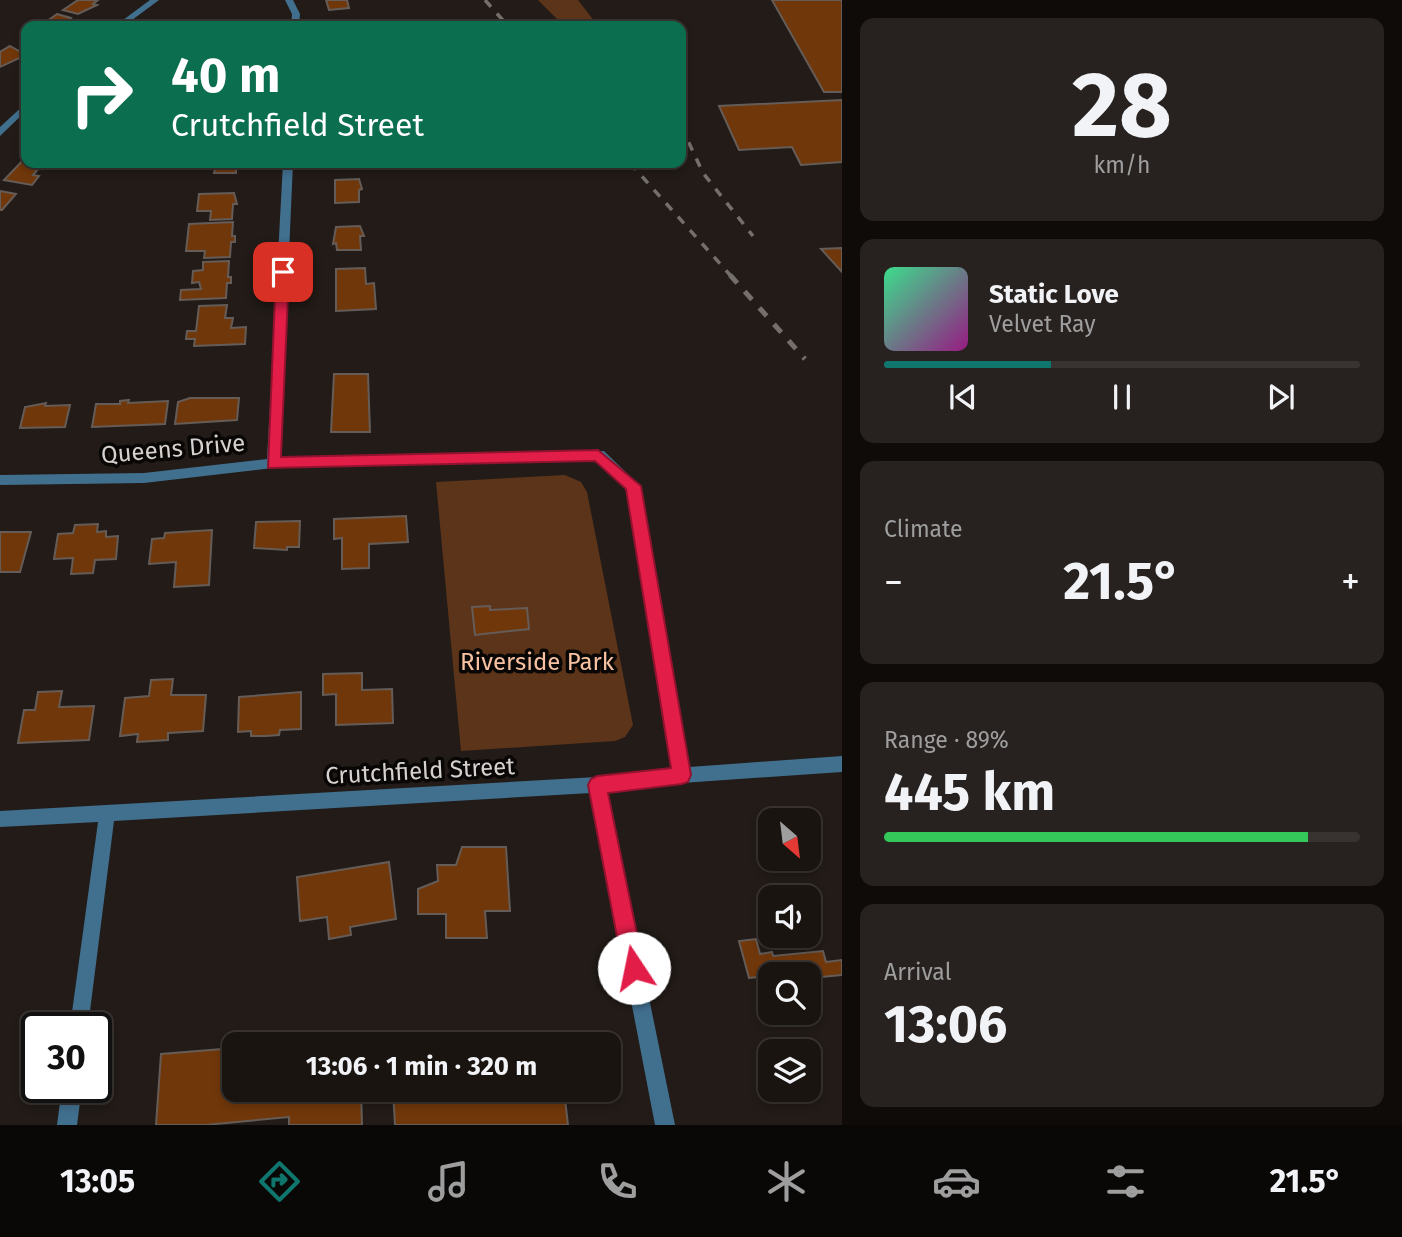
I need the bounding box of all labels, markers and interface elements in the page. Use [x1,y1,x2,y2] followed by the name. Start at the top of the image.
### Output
[171,46,280,105] text: 40 m
[56,49,147,140] icon: right
[1072,51,1172,160] text: 28
[171,106,424,144] text: Crutchfield Street
[1094,151,1150,179] text: km/h
[253,242,313,302] pin
[264,253,302,291] icon: arrive
[989,279,1119,310] text: Static Love
[989,310,1096,338] text: Velvet Ray
[944,378,982,416] icon: previous
[1103,378,1141,416] icon: pause
[1262,378,1300,416] icon: next
[100,429,246,469] street label: Queens Drive
[884,515,963,543] text: Climate
[1063,550,1181,613] text: 21.5°
[884,559,903,605] text: −
[1341,559,1360,605] text: +
[460,648,615,676] park label: Riverside Park
[884,726,1009,754] text: Range · 89%
[325,752,516,790] street label: Crutchfield Street
[884,761,1055,824] text: 445 km
[758,808,821,872] north arrow
[758,808,821,1102] map controls
[758,885,821,948] button: sound
[597,931,671,1005] position arrow
[884,958,951,986] text: Arrival
[758,962,821,1025] button: search
[884,993,1007,1056] text: 13:06
[21,1012,112,1103] speed limit sign: 30
[758,1039,821,1102] button: layers
[306,1051,537,1082] text: 13:06 · 1 min · 320 m
[255,1157,304,1206] icon: directions
[424,1157,473,1206] icon: music
[593,1157,642,1206] icon: phone
[762,1157,811,1206] icon: climate
[932,1157,981,1206] icon: car
[1101,1157,1150,1206] icon: filters
[60,1162,135,1200] text: 13:05
[1270,1162,1342,1200] text: 21.5°

